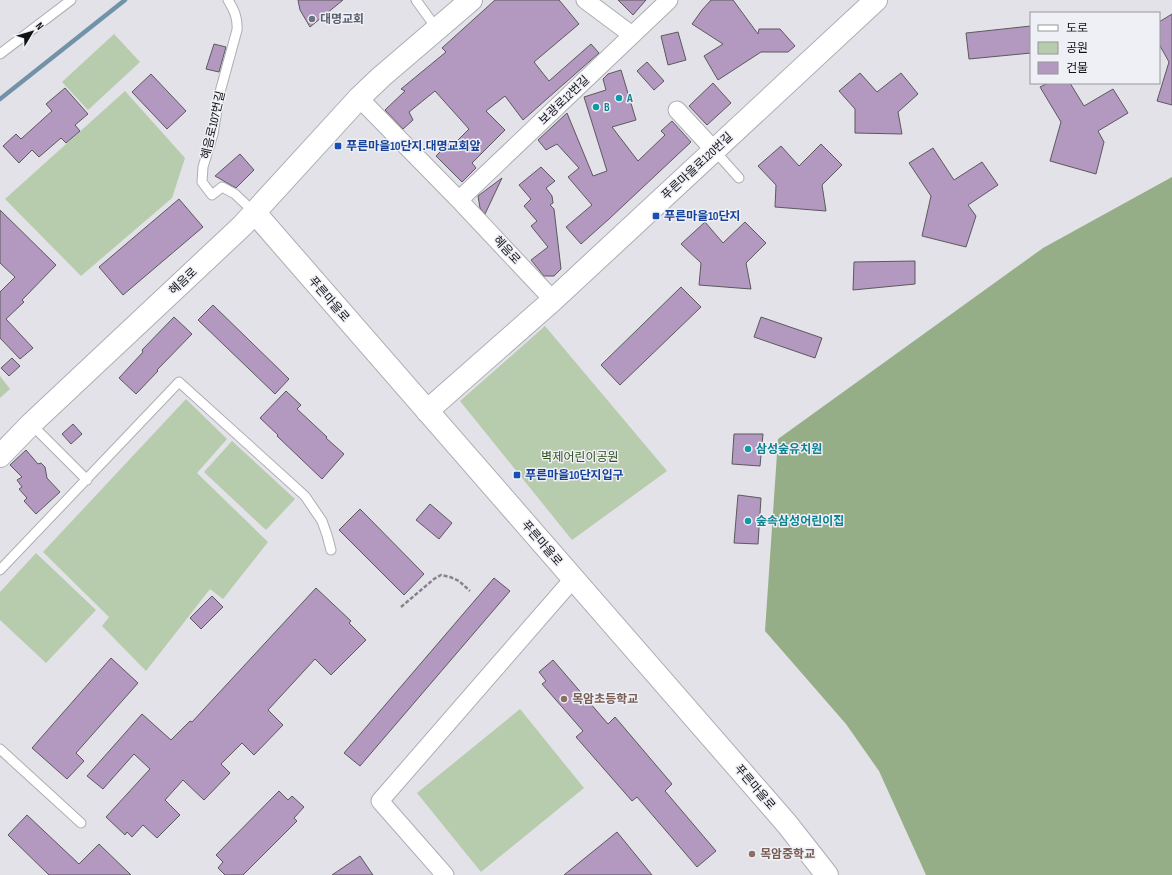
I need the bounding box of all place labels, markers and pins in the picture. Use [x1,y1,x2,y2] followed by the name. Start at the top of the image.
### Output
[320,12,364,27] place label: 대명교회
[307,14,317,24] marker: 대명교회
[626,91,633,106] place label: A
[614,93,624,103] marker: A
[604,100,610,115] place label: B
[591,102,601,112] marker: B
[346,139,481,154] place label: 푸른마을10단지.대명교회앞
[333,141,343,151] marker: 푸른마을10단지.대명교회앞
[664,209,741,224] place label: 푸른마을10단지
[651,211,661,221] marker: 푸른마을10단지
[756,442,822,457] place label: 삼성숲유치원
[743,444,753,454] marker: 삼성숲유치원
[525,468,624,483] place label: 푸른마을10단지입구
[512,470,522,480] marker: 푸른마을10단지입구
[756,514,844,529] place label: 숲속삼성어린이집
[743,516,753,526] marker: 숲속삼성어린이집
[572,692,638,707] place label: 목암초등학교
[559,694,569,704] marker: 목암초등학교
[760,847,815,862] place label: 목암중학교
[747,849,757,859] marker: 목암중학교

